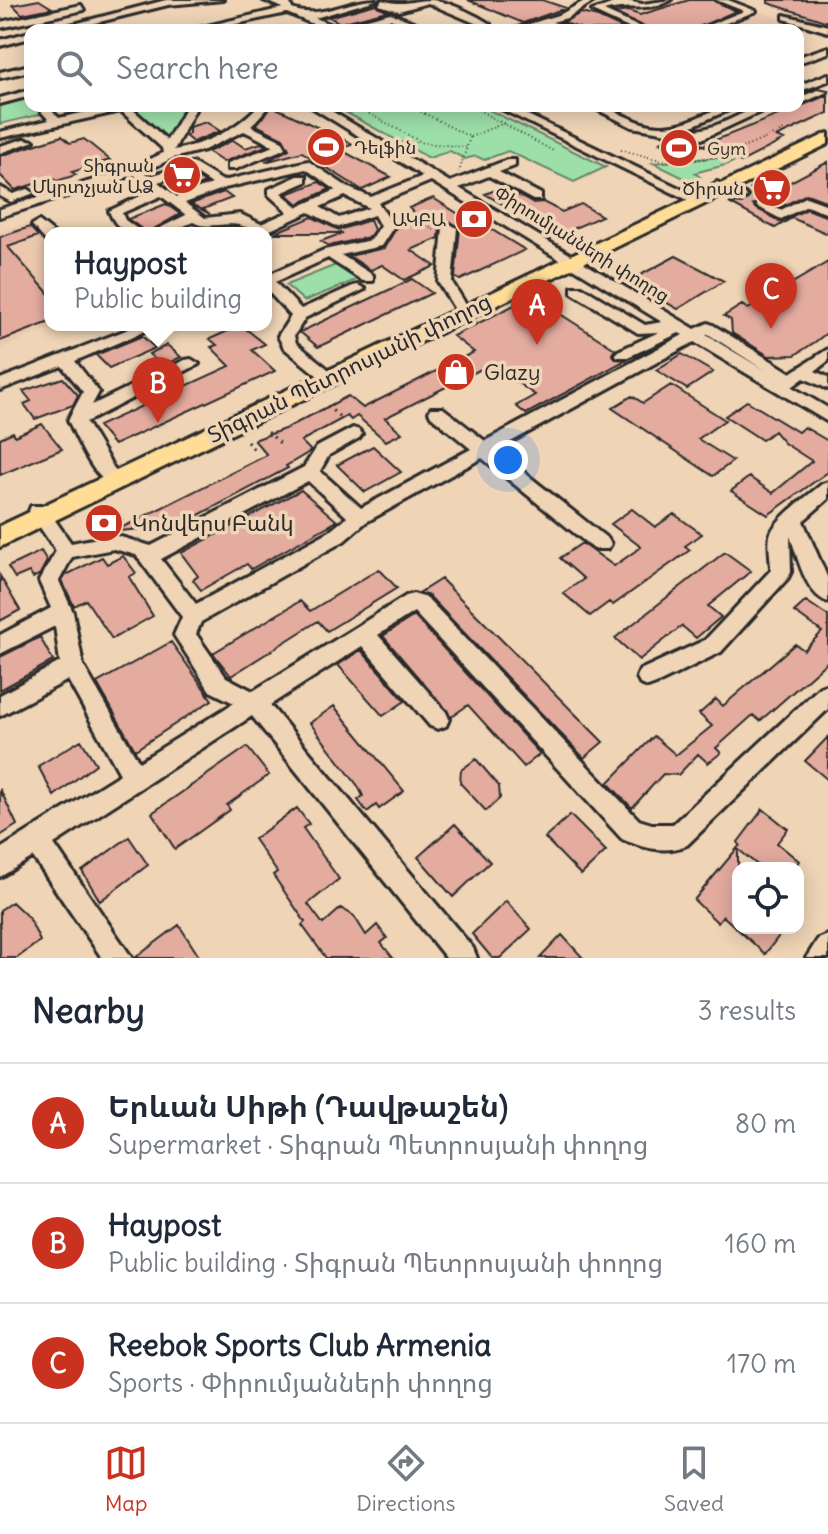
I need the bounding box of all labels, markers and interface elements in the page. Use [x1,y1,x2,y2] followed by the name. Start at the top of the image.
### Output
[24,24,804,112] search box
[52,46,96,90] icon: search
[116,49,279,87] text: Search here
[305,126,347,168] sports icon: Դելֆին
[658,127,700,169] sports icon: Gym
[354,136,416,159] place label: Դելֆին
[707,137,746,160] place label: Gym
[32,154,154,198] place label: Տիգրան Մկրտչյան ԱՁ
[161,154,203,196] supermarket icon: Տիգրան Մկրտչյան ԱՁ
[751,167,793,209] supermarket icon: Ծիրան
[682,177,744,200] place label: Ծիրան
[490,181,674,307] street label: Փիրումյանների փողոց
[453,198,495,240] bank icon: ԱԿԲԱ
[392,208,446,231] place label: ԱԿԲԱ
[44,227,272,331] popup
[74,244,187,282] text: Haypost
[745,263,797,329] pin: C
[511,279,563,345] pin: A
[74,282,242,315] text: Public building
[203,287,495,449] street label: Տիգրան Պետրոսյանի փողոց
[435,351,477,393] shop icon: Glazy
[132,357,184,423] pin: B
[484,358,540,386] place label: Glazy
[488,440,528,480] your location
[83,502,125,544] bank icon: Կոնվերս Բանկ
[132,509,294,537] place label: Կոնվերս Բանկ
[732,862,804,934] map controls
[732,862,804,934] button: locate
[32,989,145,1032] text: Nearby
[698,994,796,1027] text: 3 results
[108,1087,508,1125] text: Երևան Սիթի (Դավթաշեն)
[50,1107,66,1140] text: A
[735,1107,796,1140] text: 80 m
[108,1128,648,1161] text: Supermarket · Տիգրան Պետրոսյանի փողոց
[108,1206,221,1244] text: Haypost
[49,1227,67,1260] text: B
[725,1227,796,1260] text: 160 m
[108,1246,663,1279] text: Public building · Տիգրան Պետրոսյանի փողոց
[108,1326,491,1364] text: Reebok Sports Club Armenia
[49,1347,67,1380] text: C
[727,1347,796,1380] text: 170 m
[108,1366,493,1399] text: Sports · Փիրումյանների փողոց
[104,1441,148,1517] tab: Map
[356,1441,456,1517] tab: Directions
[664,1441,724,1517] tab: Saved

